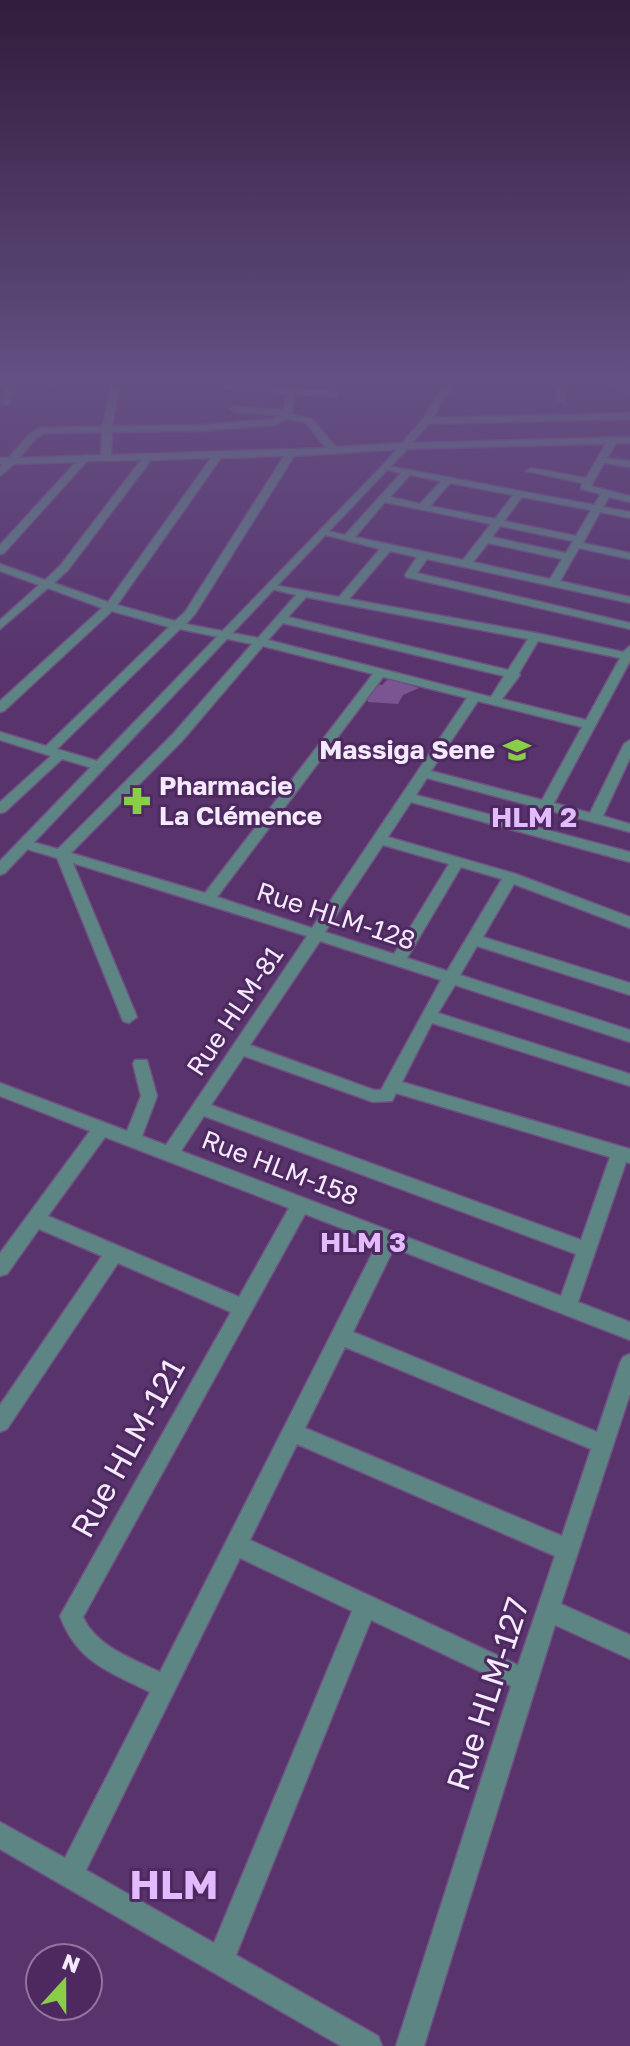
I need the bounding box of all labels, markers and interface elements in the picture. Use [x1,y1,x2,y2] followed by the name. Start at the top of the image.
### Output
[319,734,495,765] place label: Massiga Sene
[502,735,532,765] school or university icon: Massiga Sene
[159,770,322,831] place label: Pharmacie La Clémence
[122,786,152,816] pharmacy icon: Pharmacie La Clémence
[491,800,577,833] district label: HLM 2
[253,875,419,956] street label: Rue HLM-128
[180,940,289,1081] street label: Rue HLM-81
[198,1124,363,1212] street label: Rue HLM-158
[320,1225,406,1258] district label: HLM 3
[62,1351,192,1544] street label: Rue HLM-121
[438,1593,536,1795] street label: Rue HLM-127
[130,1860,218,1908] district label: HLM
[24,1942,104,2022] north arrow
[59,1947,84,1978] text: N

